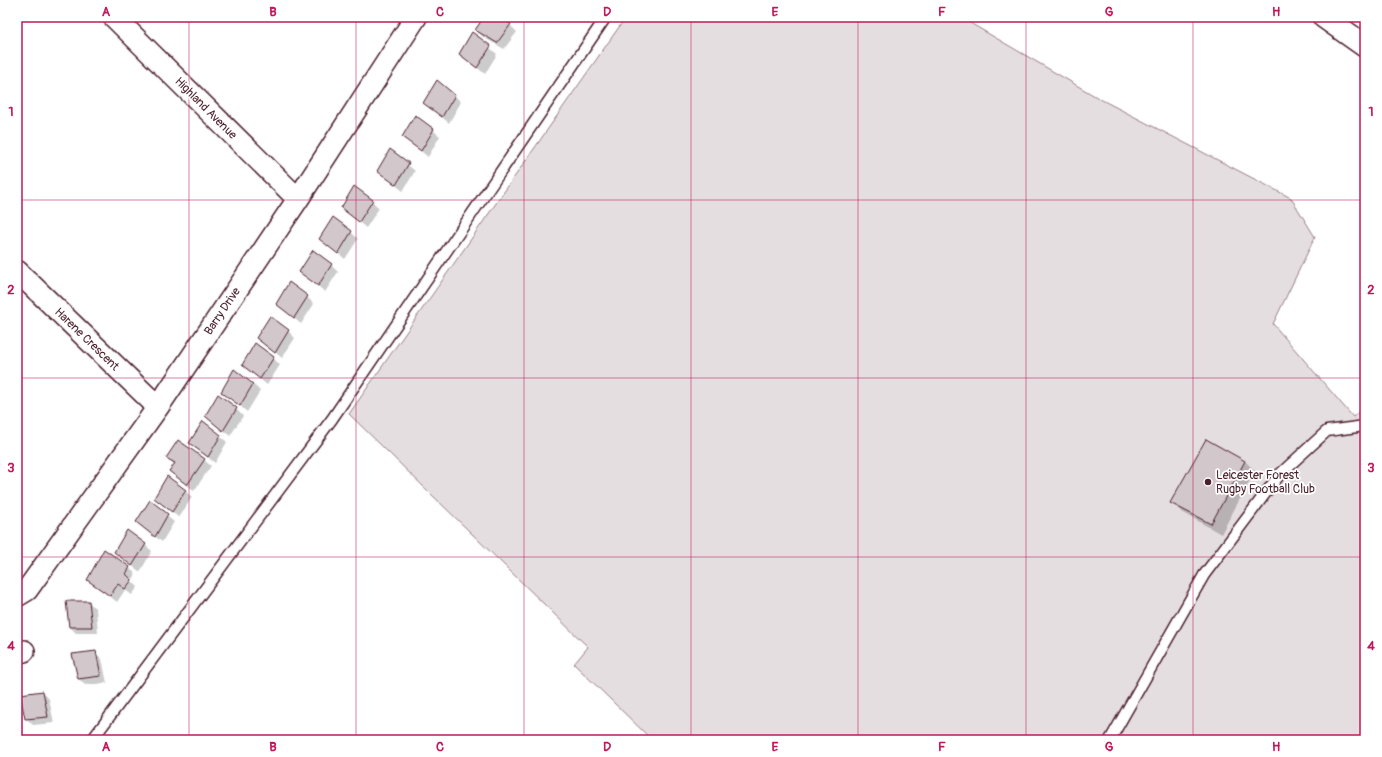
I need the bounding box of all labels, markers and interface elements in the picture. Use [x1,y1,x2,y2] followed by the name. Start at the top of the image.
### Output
[102,4,111,20] text: A
[269,4,277,20] text: B
[436,4,444,20] text: C
[603,4,611,20] text: D
[772,4,779,20] text: E
[938,4,946,20] text: F
[1105,4,1114,20] text: G
[1272,4,1280,20] text: H
[171,74,240,143] street label: Highland Avenue
[8,104,14,120] text: 1
[1368,104,1374,120] text: 1
[7,282,15,298] text: 2
[1367,282,1375,298] text: 2
[201,285,244,338] street label: Barry Drive
[51,305,122,374] street label: Harene Crescent
[7,460,15,476] text: 3
[1367,460,1375,476] text: 3
[1216,468,1315,497] place label: Leicester Forest Rugby Football Club
[1203,477,1213,487] marker: Leicester Forest Rugby Football Club
[7,638,15,654] text: 4
[1367,638,1375,654] text: 4
[102,739,111,755] text: A
[269,739,277,755] text: B
[436,739,444,755] text: C
[603,739,611,755] text: D
[772,739,779,755] text: E
[938,739,946,755] text: F
[1105,739,1114,755] text: G
[1272,739,1280,755] text: H

